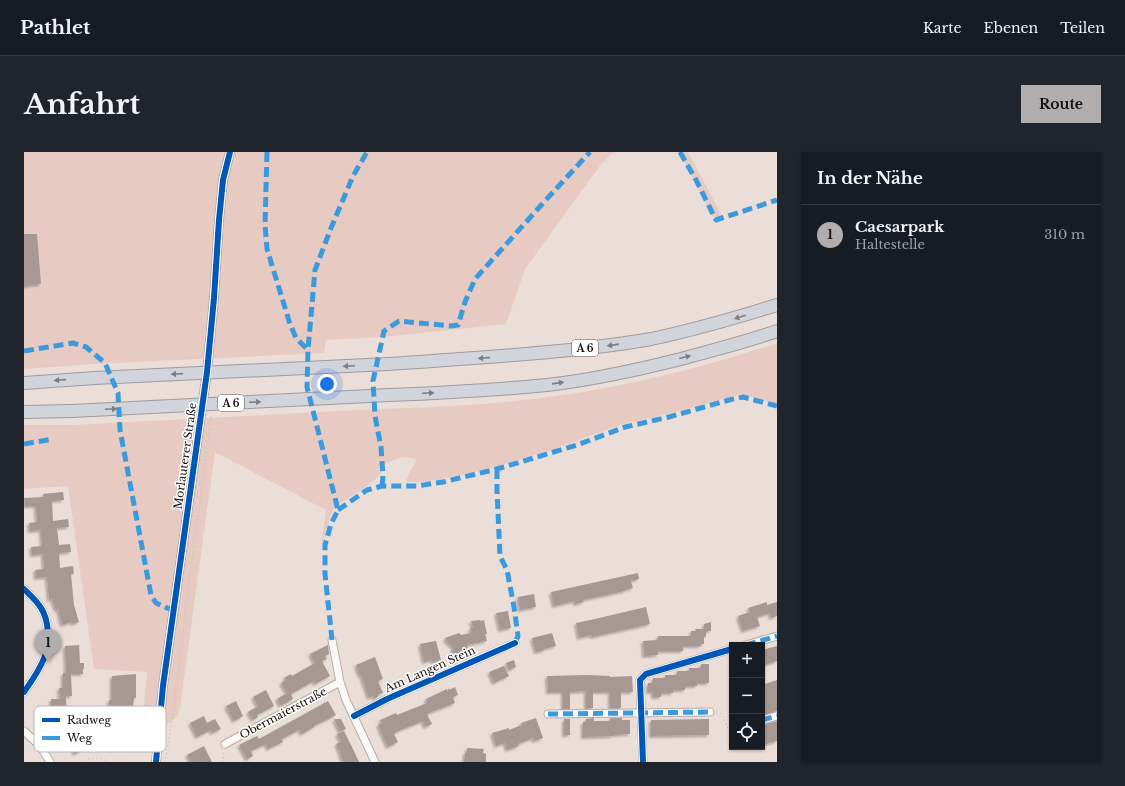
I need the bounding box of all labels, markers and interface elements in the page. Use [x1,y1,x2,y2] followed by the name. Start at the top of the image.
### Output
[20,16,90,39] text: Pathlet
[923,19,962,37] text: Karte
[984,19,1038,37] text: Ebenen
[1060,19,1105,37] text: Teilen
[1021,85,1101,123] button: Route
[24,87,140,122] text: Anfahrt
[817,168,923,189] text: In der Nähe
[855,217,944,236] text: Caesarpark
[827,226,833,243] text: 1
[1044,226,1085,243] text: 310 m
[855,236,925,253] text: Haltestelle
[734,314,746,320] one-way arrow
[572,340,598,356] road number: A 6
[607,342,619,348] one-way arrow
[478,354,490,361] one-way arrow
[679,354,692,360] one-way arrow
[342,363,355,369] one-way arrow
[171,370,183,377] one-way arrow
[317,374,337,394] your location
[53,377,66,384] one-way arrow
[552,380,564,386] one-way arrow
[422,390,434,397] one-way arrow
[218,395,244,411] road number: A 6
[249,398,261,405] one-way arrow
[171,402,199,510] street label: Morlauterer Straße
[105,405,117,412] one-way arrow
[35,629,61,662] pin: 1
[729,642,765,750] map controls
[729,642,765,678] button: +
[382,643,478,696] street label: Am Langen Stein
[729,678,765,714] button: −
[237,684,329,742] street label: Obermaierstraße
[34,706,166,752] legend
[67,713,112,727] text: Radweg
[729,714,765,750] button: locate
[66,731,92,745] text: Weg

